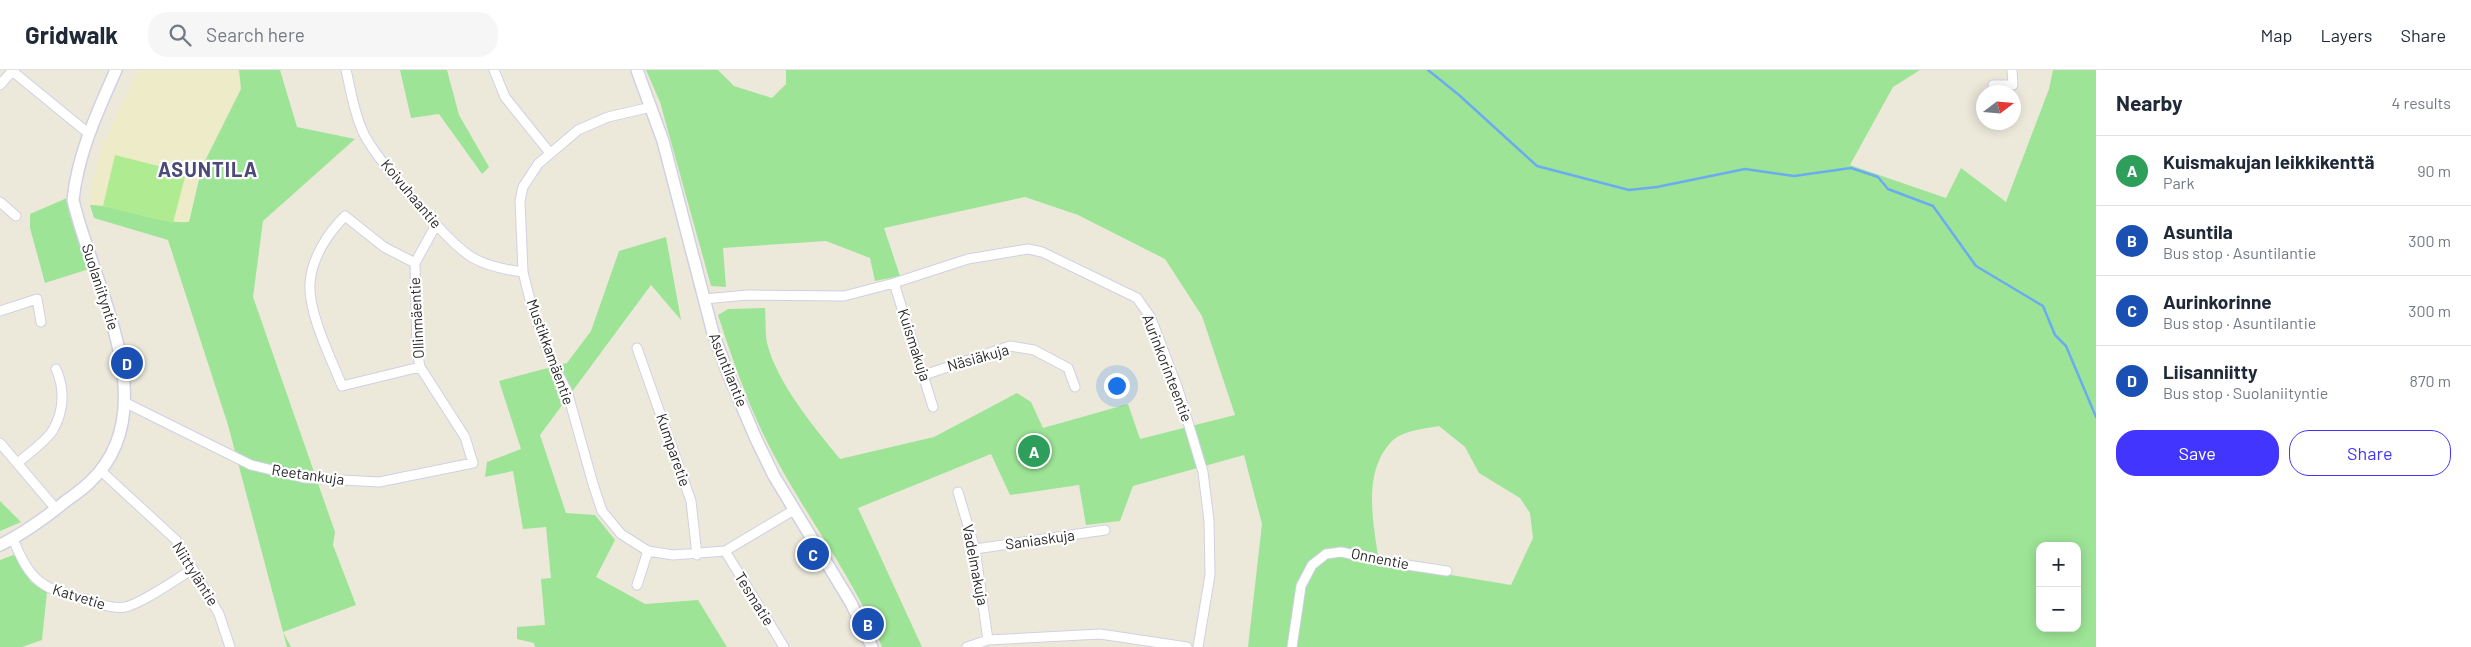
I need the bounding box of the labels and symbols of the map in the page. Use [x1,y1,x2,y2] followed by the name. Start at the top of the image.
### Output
[1976,85,2021,130] north arrow
[378,155,446,232] street label: Koivuhaantie
[158,157,258,181] district label: ASUNTILA
[79,241,123,332] street label: Suolaniityntie
[405,277,427,359] street label: Ollinmäentie
[523,296,578,407] street label: Mustikkamäentie
[895,306,935,383] street label: Kuismakuja
[1139,311,1197,424] street label: Aurinkorinteentie
[706,330,752,409] street label: Asuntilantie
[945,340,1011,374] street label: Näsiäkuja
[111,344,143,382] pin: D
[1104,373,1130,399] your location
[653,411,695,489] street label: Kumparetie
[1018,432,1050,470] pin: A
[271,460,346,488] street label: Reetankuja
[959,523,993,607] street label: Vadelmakuja
[1004,525,1076,553] street label: Saniaskuja
[797,535,829,573] pin: C
[169,538,223,609] street label: Niittyläntie
[1350,544,1411,572] street label: Onnentie
[731,568,778,629] street label: Tesmatie
[51,580,108,613] street label: Katvetie
[852,605,884,643] pin: B

